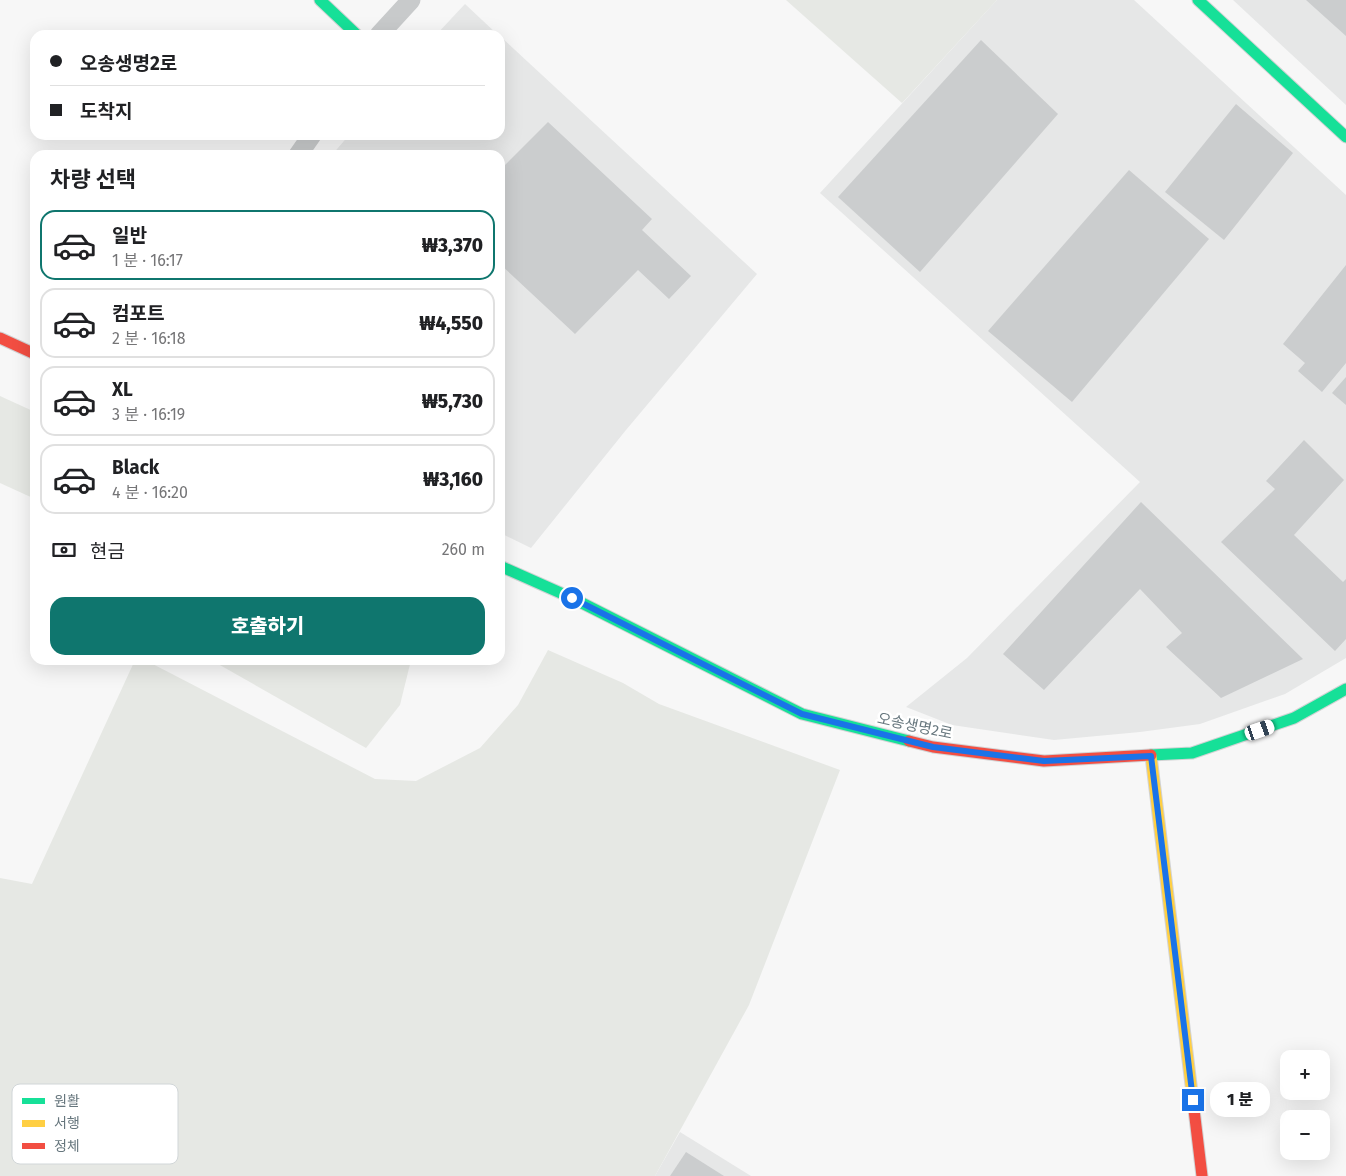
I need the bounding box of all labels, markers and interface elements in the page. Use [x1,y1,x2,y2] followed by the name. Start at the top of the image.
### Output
[80,52,177,75] text: 오송생명2로
[80,100,132,123] text: 도착지
[50,166,136,193] text: 차량 선택
[52,223,97,268] icon: car
[112,224,147,247] text: 일반
[422,234,483,257] text: ₩3,370
[112,251,183,270] text: 1 분 · 16:17
[52,301,97,346] icon: car
[112,302,164,325] text: 컴포트
[419,312,483,335] text: ₩4,550
[112,329,186,348] text: 2 분 · 16:18
[112,378,133,401] text: XL
[52,379,97,424] icon: car
[422,390,483,413] text: ₩5,730
[112,405,185,424] text: 3 분 · 16:19
[112,456,159,479] text: Black
[52,457,97,502] icon: car
[423,468,483,491] text: ₩3,160
[112,483,188,502] text: 4 분 · 16:20
[50,536,78,564] icon: cash
[90,540,125,563] text: 현금
[442,540,485,559] text: 260 m
[561,587,583,609] route start
[50,597,485,655] button: 호출하기
[876,709,954,743] street label: 오송생명2로
[1243,718,1276,742] car
[1280,1050,1330,1160] map controls
[1280,1050,1330,1100] button: +
[1210,1082,1270,1118] callout: 1 분
[12,1084,178,1164] legend
[1182,1089,1204,1111] route end
[1227,1090,1253,1109] text: 1 분
[54,1093,80,1110] text: 원활
[1280,1110,1330,1160] button: −
[54,1115,80,1132] text: 서행
[54,1138,80,1155] text: 정체

